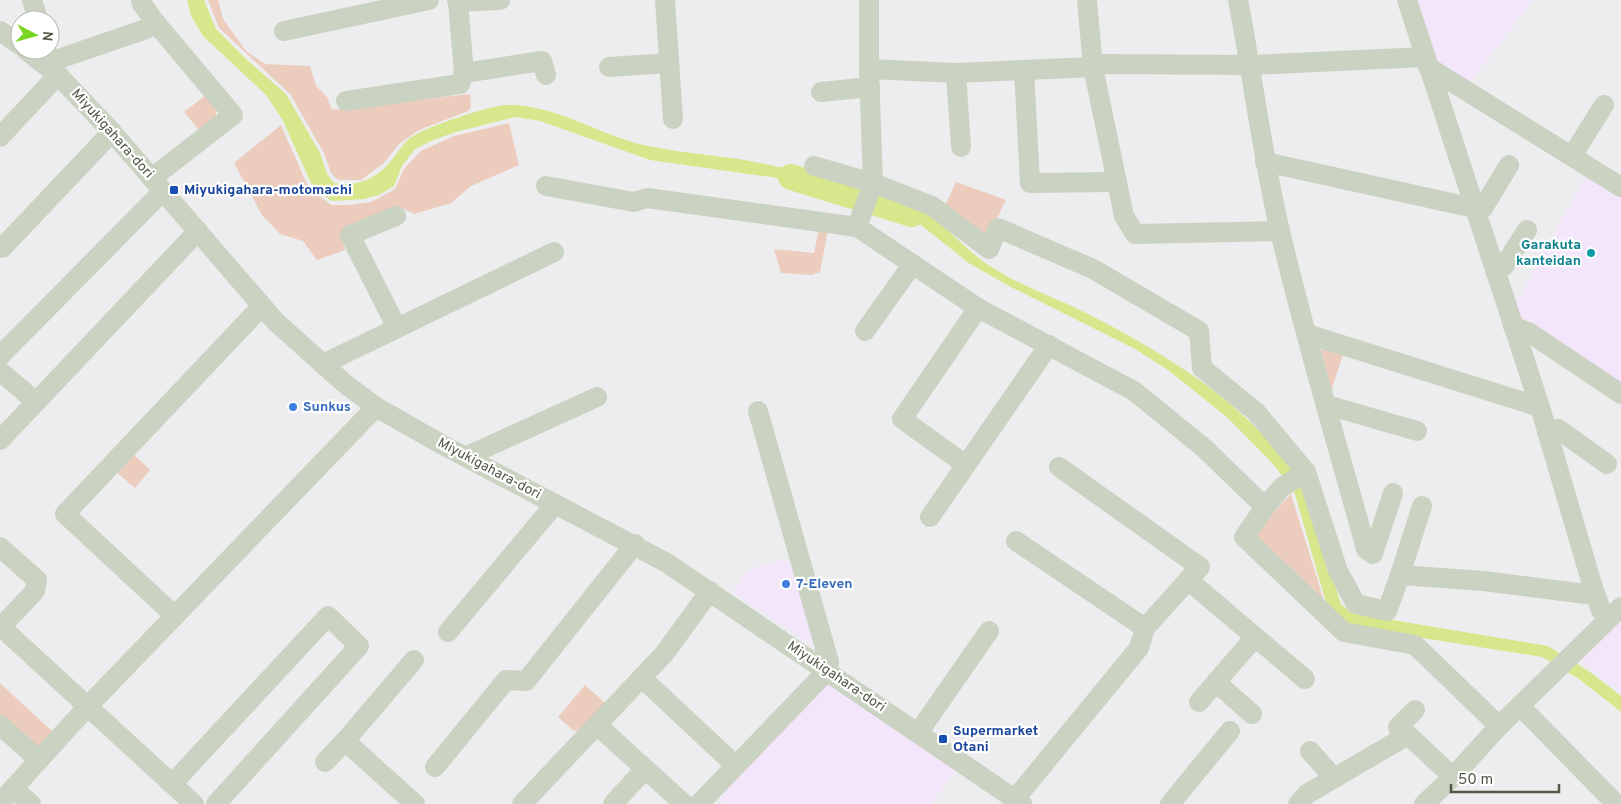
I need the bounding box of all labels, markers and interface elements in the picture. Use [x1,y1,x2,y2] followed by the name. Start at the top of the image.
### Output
[10,10,60,60] north arrow
[37,30,55,42] text: N
[67,86,157,182] street label: Miyukigahara-dori
[184,182,352,199] place label: Miyukigahara-motomachi
[168,184,180,196] marker: Miyukigahara-motomachi
[1516,237,1581,270] place label: Garakuta kanteidan
[1585,247,1597,259] marker: Garakuta kanteidan
[303,399,351,416] place label: Sunkus
[287,401,299,413] marker: Sunkus
[434,435,544,503] street label: Miyukigahara-dori
[796,576,853,593] place label: 7-Eleven
[780,578,792,590] marker: 7-Eleven
[784,638,888,716] street label: Miyukigahara-dori
[953,723,1038,756] place label: Supermarket Otani
[937,733,949,745] marker: Supermarket Otani
[1451,762,1558,794] scale bar
[1458,771,1493,790] text: 50 m

